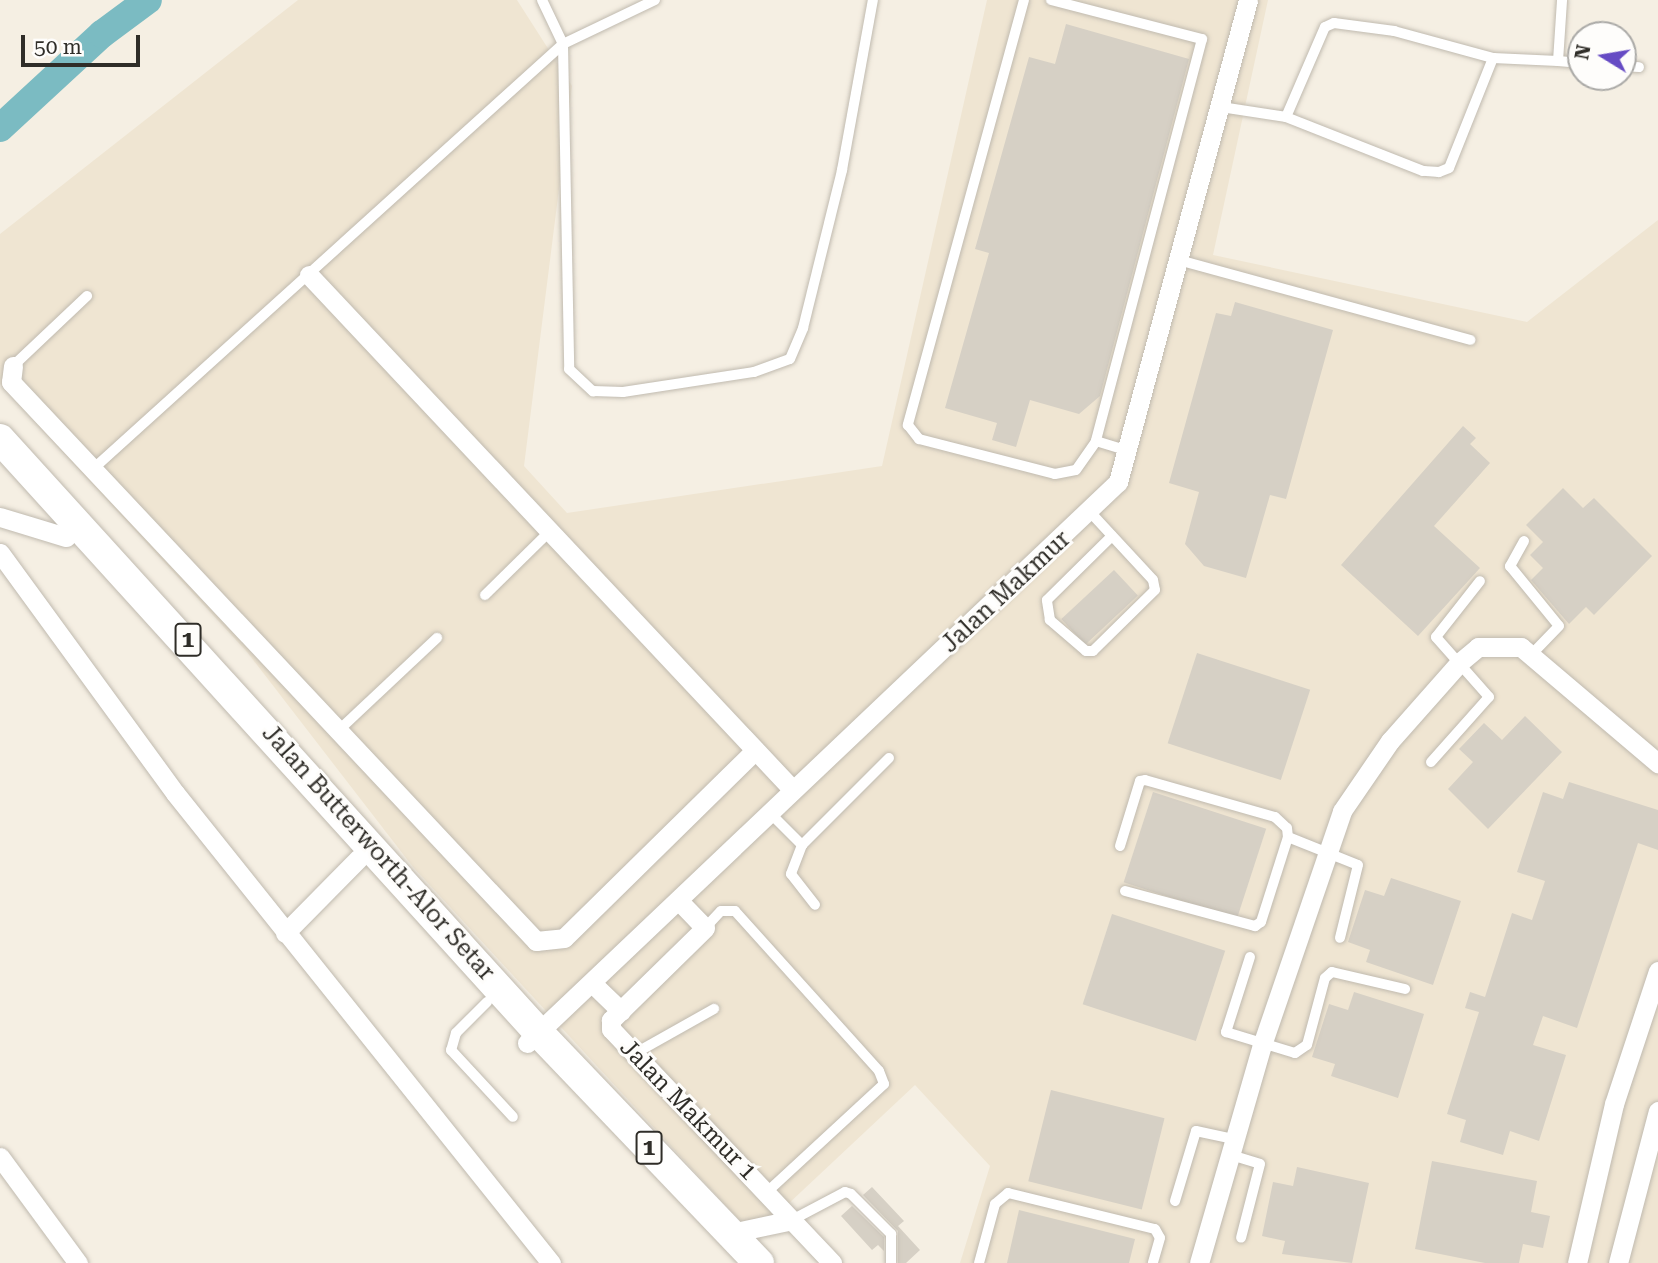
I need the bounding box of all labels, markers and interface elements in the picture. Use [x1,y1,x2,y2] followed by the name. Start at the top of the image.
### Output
[24,21,144,65] scale bar
[1567,21,1637,91] north arrow
[34,35,82,59] text: 50 m
[1570,43,1596,62] text: N
[936,525,1076,659] street label: Jalan Makmur
[174,620,202,660] road number: 1
[256,719,500,987] street label: Jalan Butterworth-Alor Setar
[613,1034,763,1186] street label: Jalan Makmur 1
[635,1128,663,1168] road number: 1

